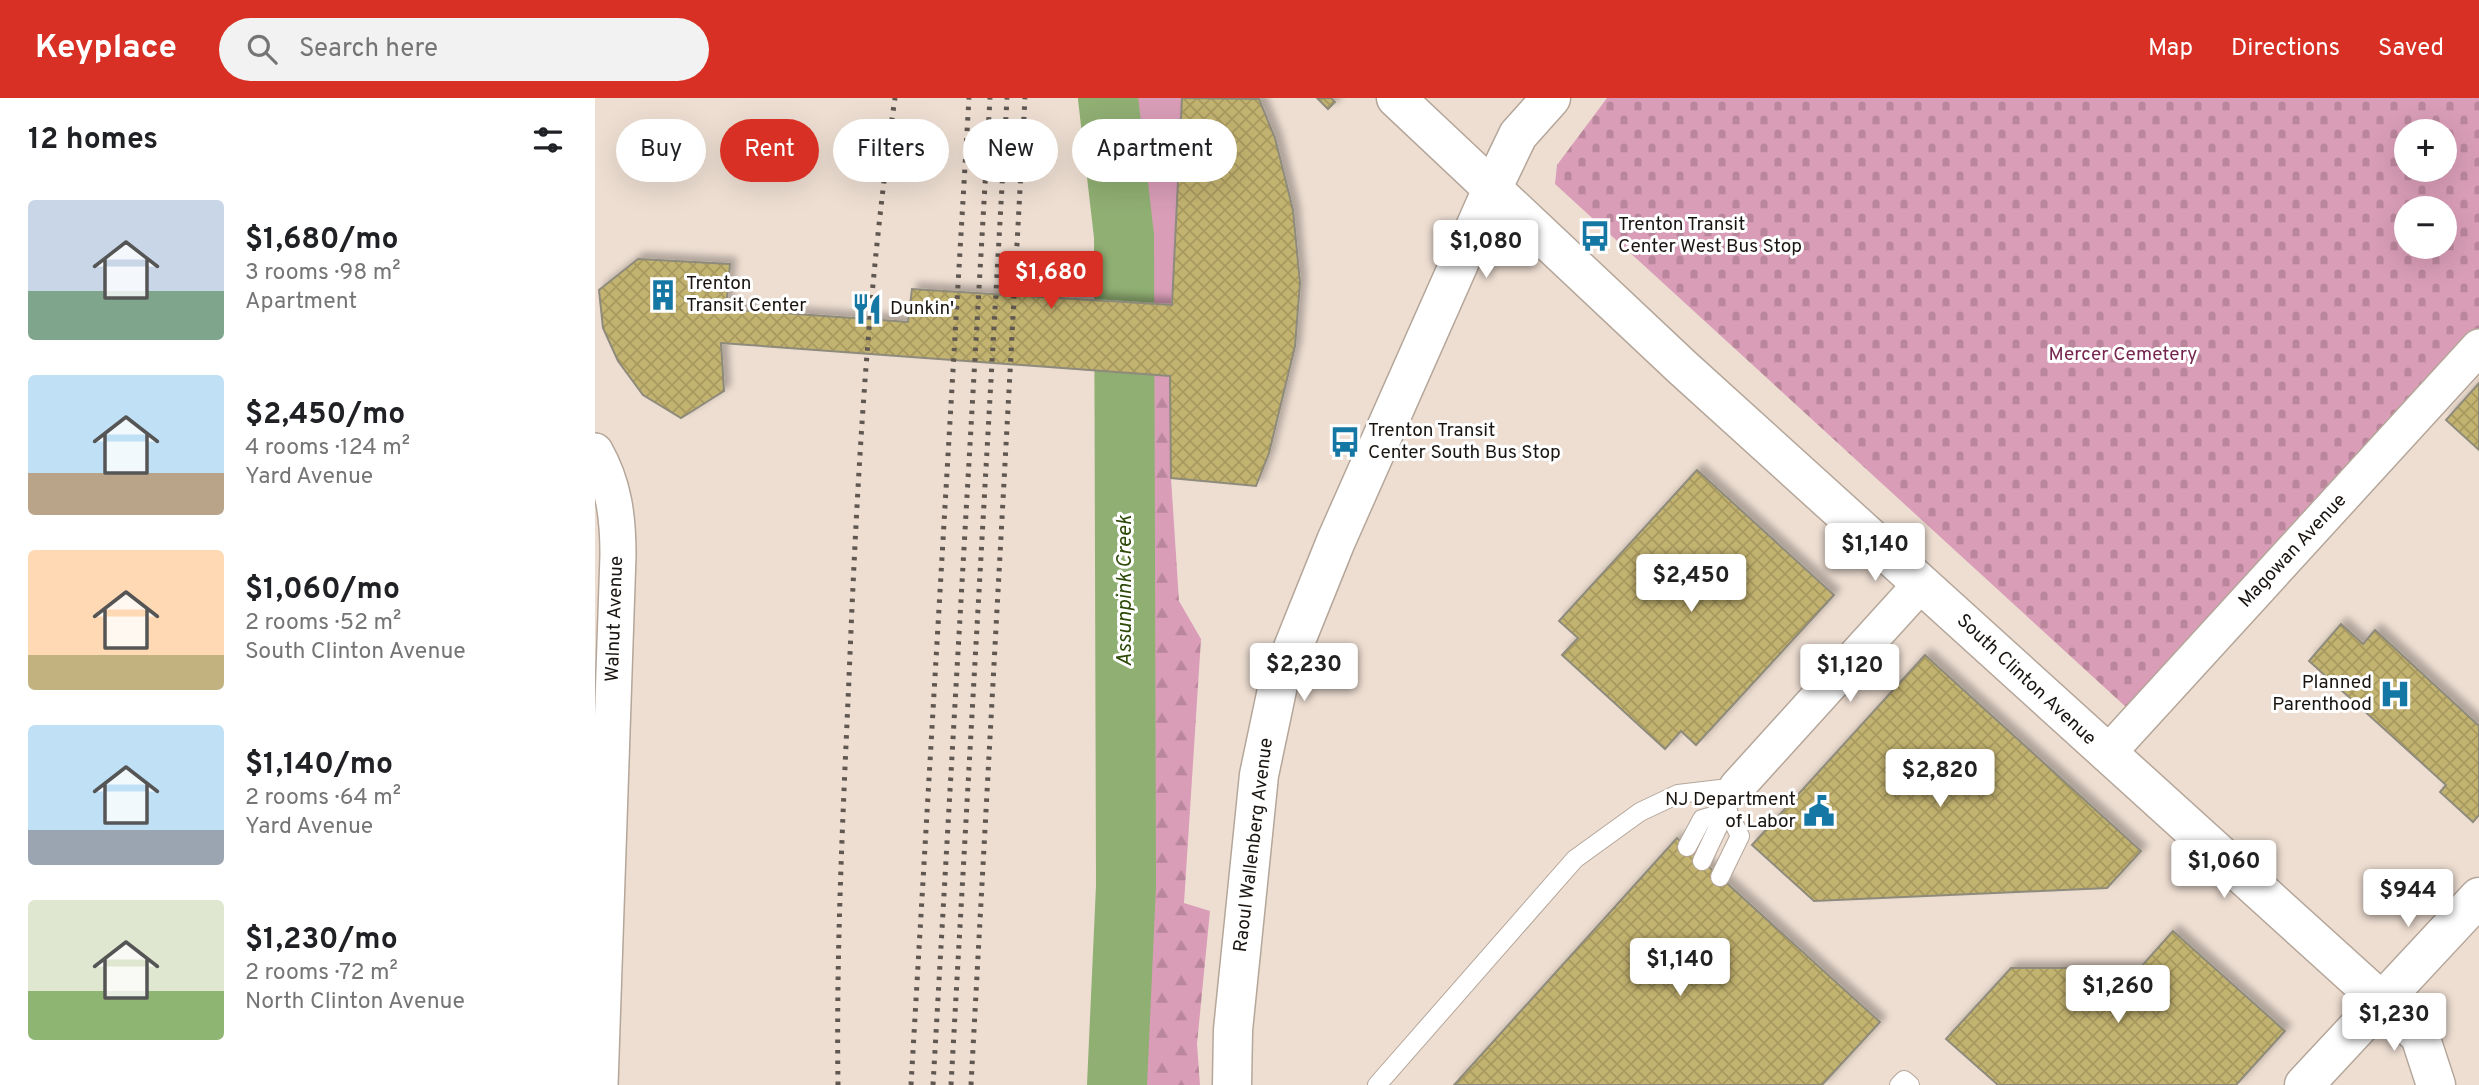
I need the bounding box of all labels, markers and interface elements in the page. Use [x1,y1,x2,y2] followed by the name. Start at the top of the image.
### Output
[219,18,709,81] search box
[35,28,177,70] text: Keyplace
[243,30,281,68] icon: search
[299,33,438,66] text: Search here
[2148,34,2193,64] text: Map
[2231,34,2340,64] text: Directions
[2378,34,2444,64] text: Saved
[616,119,706,182] chip: Buy
[720,119,819,182] chip: Rent
[833,119,949,182] chip: Filters
[963,119,1058,182] chip: New
[1072,119,1237,182] chip: Apartment
[2394,119,2457,259] map controls
[2394,119,2457,182] button: +
[529,121,567,159] icon: filters
[28,122,158,159] text: 12 homes
[2394,196,2457,259] button: −
[1618,213,1802,259] place label: Trenton Transit Center West Bus Stop
[1578,219,1612,253] bus stop icon: Trenton Transit Center West Bus Stop
[1429,220,1543,280] pin: $1,080
[245,222,399,259] text: $1,680/mo
[84,228,168,312] icon: home
[1449,228,1523,257] text: $1,080
[994,252,1108,311] pin: $1,680
[245,259,401,288] text: 3 rooms · 98 m²
[1015,259,1087,288] text: $1,680
[686,272,807,318] place label: Trenton Transit Center
[646,278,680,312] building icon: Trenton Transit Center
[245,288,357,317] text: Apartment
[850,292,884,326] restaurant icon: Dunkin'
[890,297,954,321] place label: Dunkin'
[2049,343,2197,367] park label: Mercer Cemetery
[245,397,405,434] text: $2,450/mo
[84,403,168,487] icon: home
[1368,419,1561,465] place label: Trenton Transit Center South Bus Stop
[1328,425,1362,459] bus stop icon: Trenton Transit Center South Bus Stop
[245,434,410,463] text: 4 rooms · 124 m²
[245,463,373,492] text: Yard Avenue
[2234,489,2352,613] street label: Magowan Avenue
[1112,515,1139,667] water label: Assunpink Creek
[1818,524,1932,583] pin: $1,140
[1841,531,1909,560] text: $1,140
[1634,554,1748,614] pin: $2,450
[601,555,629,683] street label: Walnut Avenue
[1652,562,1730,591] text: $2,450
[245,572,400,609] text: $1,060/mo
[84,578,168,662] icon: home
[245,609,401,638] text: 2 rooms · 52 m²
[1951,609,2101,751] street label: South Clinton Avenue
[245,638,466,667] text: South Clinton Avenue
[1247,644,1361,703] pin: $2,230
[1793,644,1907,704] pin: $1,120
[1266,651,1342,680] text: $2,230
[1816,652,1884,681] text: $1,120
[2272,671,2372,717] place label: Planned Parenthood
[2378,677,2412,711] hospital icon: Planned Parenthood
[1229,736,1279,954] street label: Raoul Wallenberg Avenue
[245,747,393,784] text: $1,140/mo
[1883,750,1997,809] pin: $2,820
[84,753,168,837] icon: home
[1902,757,1978,786] text: $2,820
[245,784,401,813] text: 2 rooms · 64 m²
[1665,788,1797,834] place label: NJ Department of Labor
[1802,794,1836,828] public building icon: NJ Department of Labor
[245,813,373,842] text: Yard Avenue
[2167,840,2281,900] pin: $1,060
[2187,848,2261,877] text: $1,060
[2367,870,2449,929] pin: $944
[2379,877,2437,906] text: $944
[245,922,398,959] text: $1,230/mo
[84,928,168,1012] icon: home
[1623,939,1737,998] pin: $1,140
[1646,946,1714,975] text: $1,140
[245,959,398,988] text: 2 rooms · 72 m²
[2061,965,2175,1025] pin: $1,260
[2082,973,2154,1002] text: $1,260
[245,988,465,1017] text: North Clinton Avenue
[2337,993,2451,1053] pin: $1,230
[2358,1001,2430,1030] text: $1,230

